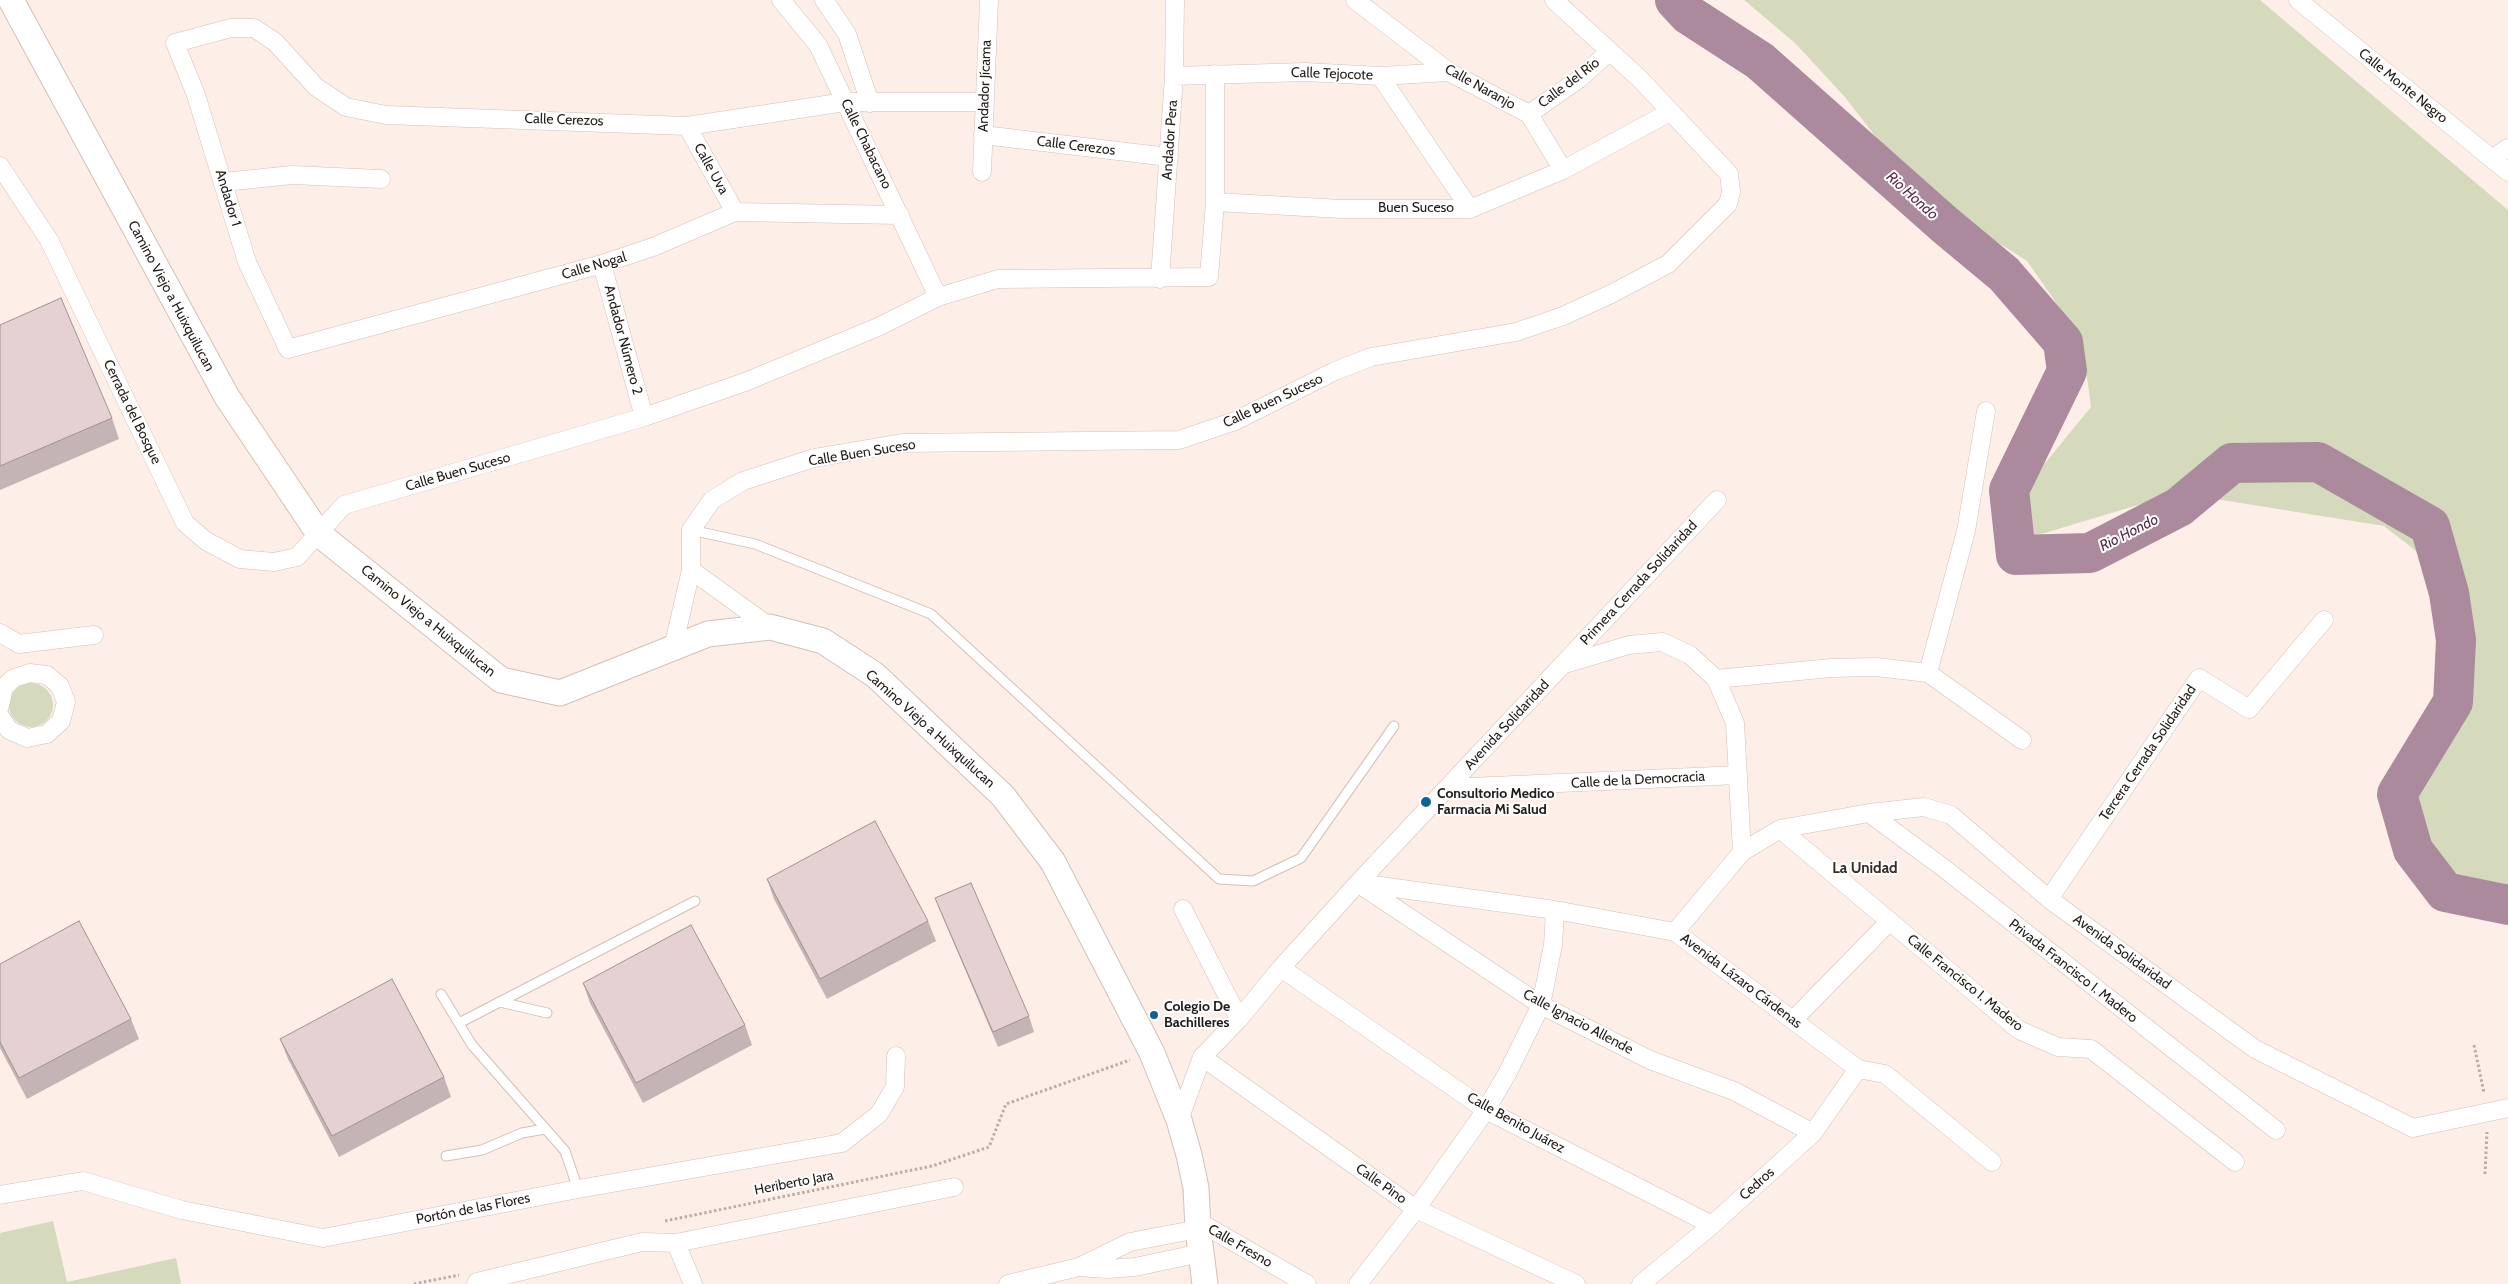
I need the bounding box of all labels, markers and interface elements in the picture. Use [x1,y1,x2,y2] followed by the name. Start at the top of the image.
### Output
[975,40,995,132] street label: Andador Jícama
[2355,45,2451,127] street label: Calle Monte Negro
[1535,54,1603,112] street label: Calle del Río
[1442,61,1518,113] street label: Calle Naranjo
[1291,64,1373,84] street label: Calle Tejocote
[837,96,895,192] street label: Calle Chabacano
[1159,99,1181,181] street label: Andador Pera
[524,110,604,130] street label: Calle Cerezos
[1036,133,1116,159] street label: Calle Cerezos
[690,141,732,197] street label: Calle Uva
[211,168,245,228] street label: Andador 1
[1882,168,1942,224] water label: Rio Hondo
[1378,200,1454,216] street label: Buen Suceso
[124,218,218,374] street label: Camino Viejo a Huixquilucan
[560,249,628,283] street label: Calle Nogal
[600,283,646,397] street label: Andador Número 2
[99,357,165,467] street label: Cerrada del Bosque
[1220,370,1326,432] street label: Calle Buen Suceso
[807,436,917,470] street label: Calle Buen Suceso
[404,449,512,495] street label: Calle Buen Suceso
[2097,511,2161,555] water label: Rio Hondo
[1577,517,1701,649] street label: Primera Cerrada Solidaridad
[357,562,499,680] street label: Camino Viejo a Huixquilucan
[862,666,998,792] street label: Camino Viejo a Huixquilucan
[1461,677,1553,773] street label: Avenida Solidaridad
[2096,682,2200,824] street label: Tercera Cerrada Solidaridad
[1571,768,1705,792] street label: Calle de la Democracia
[1437,786,1555,819] place label: Consultorio Medico Farmacia Mi Salud
[1419,795,1433,809] marker: Consultorio Medico Farmacia Mi Salud
[1832,860,1898,878] district label: La Unidad
[2070,911,2174,993] street label: Avenida Solidaridad
[2005,916,2141,1026] street label: Privada Francisco I. Madero
[1677,930,1805,1032] street label: Avenida Lázaro Cárdenas
[1904,931,2026,1035] street label: Calle Francisco I. Madero
[1520,986,1636,1058] street label: Calle Ignacio Allende
[1164,999,1230,1032] place label: Colegio De Bachilleres
[1148,1009,1160,1021] marker: Colegio De Bachilleres
[1464,1089,1568,1157] street label: Calle Benito Juárez
[1352,1160,1410,1208] street label: Calle Pino
[1736,1164,1778,1204] street label: Cedros
[753,1167,835,1199] street label: Heriberto Jara
[415,1190,531,1228] street label: Portón de las Flores
[1205,1221,1275,1271] street label: Calle Fresno

